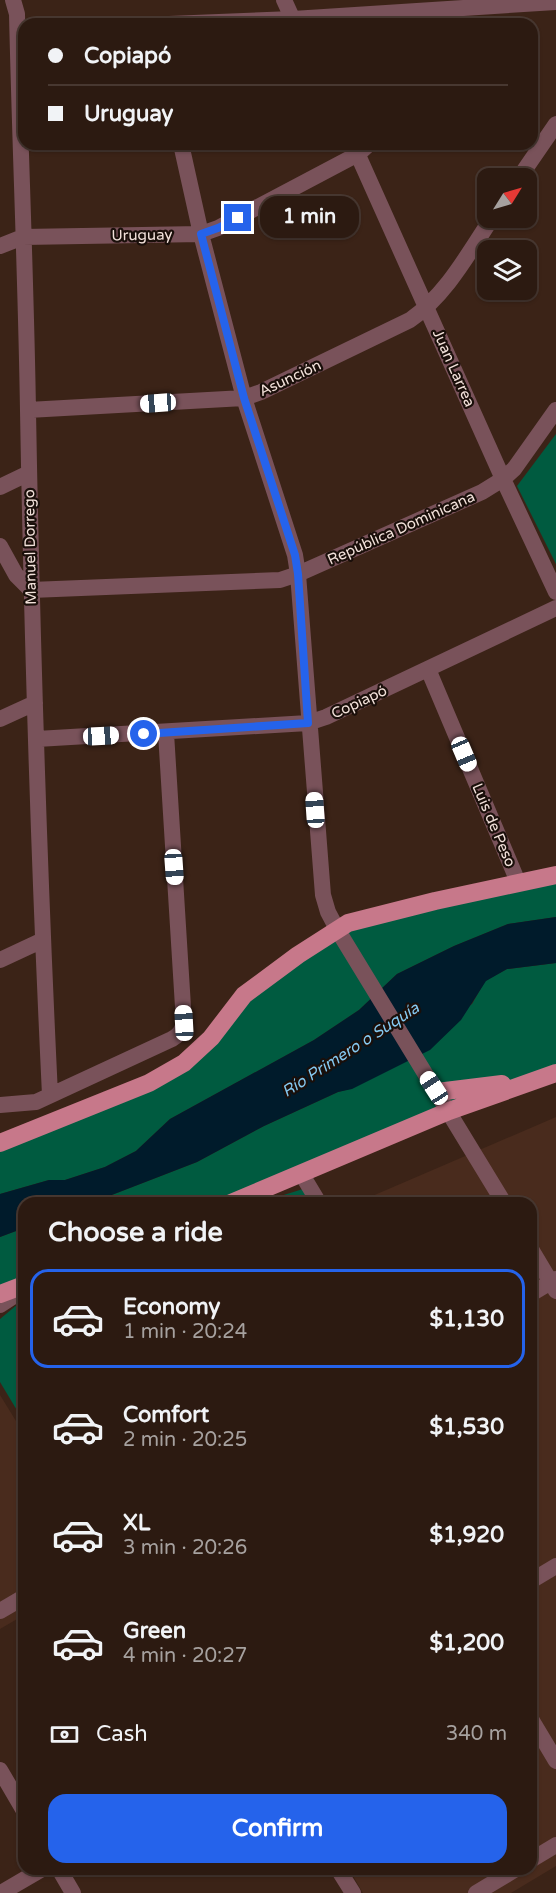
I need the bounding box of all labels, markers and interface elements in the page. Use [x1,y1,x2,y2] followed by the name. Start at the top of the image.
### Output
[84,43,171,69] text: Copiapó
[84,101,173,127] text: Uruguay
[477,168,537,228] north arrow
[477,168,537,300] map controls
[259,197,358,239] callout: 1 min
[224,204,251,231] route end
[283,205,336,229] text: 1 min
[111,225,173,245] street label: Uruguay
[477,240,537,300] button: layers
[429,326,479,410] street label: Juan Larrea
[256,356,324,400] street label: Asunción
[139,393,177,413] car
[324,487,478,569] street label: República Dominicana
[20,489,40,605] street label: Manuel Dorrego
[328,681,390,723] street label: Copiapó
[130,720,157,747] route start
[83,726,119,746] car
[449,734,479,774] car
[468,780,520,870] street label: Luis de Peso
[305,791,325,829] car
[164,848,184,886] car
[278,997,424,1102] water label: Río Primero o Suquía
[174,1005,194,1041] car
[417,1068,451,1108] car
[48,1216,223,1249] text: Choose a ride
[51,1292,105,1346] icon: car
[123,1294,220,1320] text: Economy
[429,1306,504,1332] text: $1,130
[123,1320,247,1344] text: 1 min · 20:24
[51,1400,105,1454] icon: car
[123,1402,209,1428] text: Comfort
[429,1414,504,1440] text: $1,530
[123,1428,247,1452] text: 2 min · 20:25
[51,1508,105,1562] icon: car
[123,1510,150,1536] text: XL
[429,1522,504,1548] text: $1,920
[123,1536,247,1560] text: 3 min · 20:26
[51,1616,105,1670] icon: car
[123,1618,186,1644] text: Green
[429,1630,504,1656] text: $1,200
[123,1644,247,1668] text: 4 min · 20:27
[48,1718,81,1751] icon: cash
[96,1721,148,1747] text: Cash
[446,1722,507,1746] text: 340 m
[48,1794,507,1863] button: Confirm

